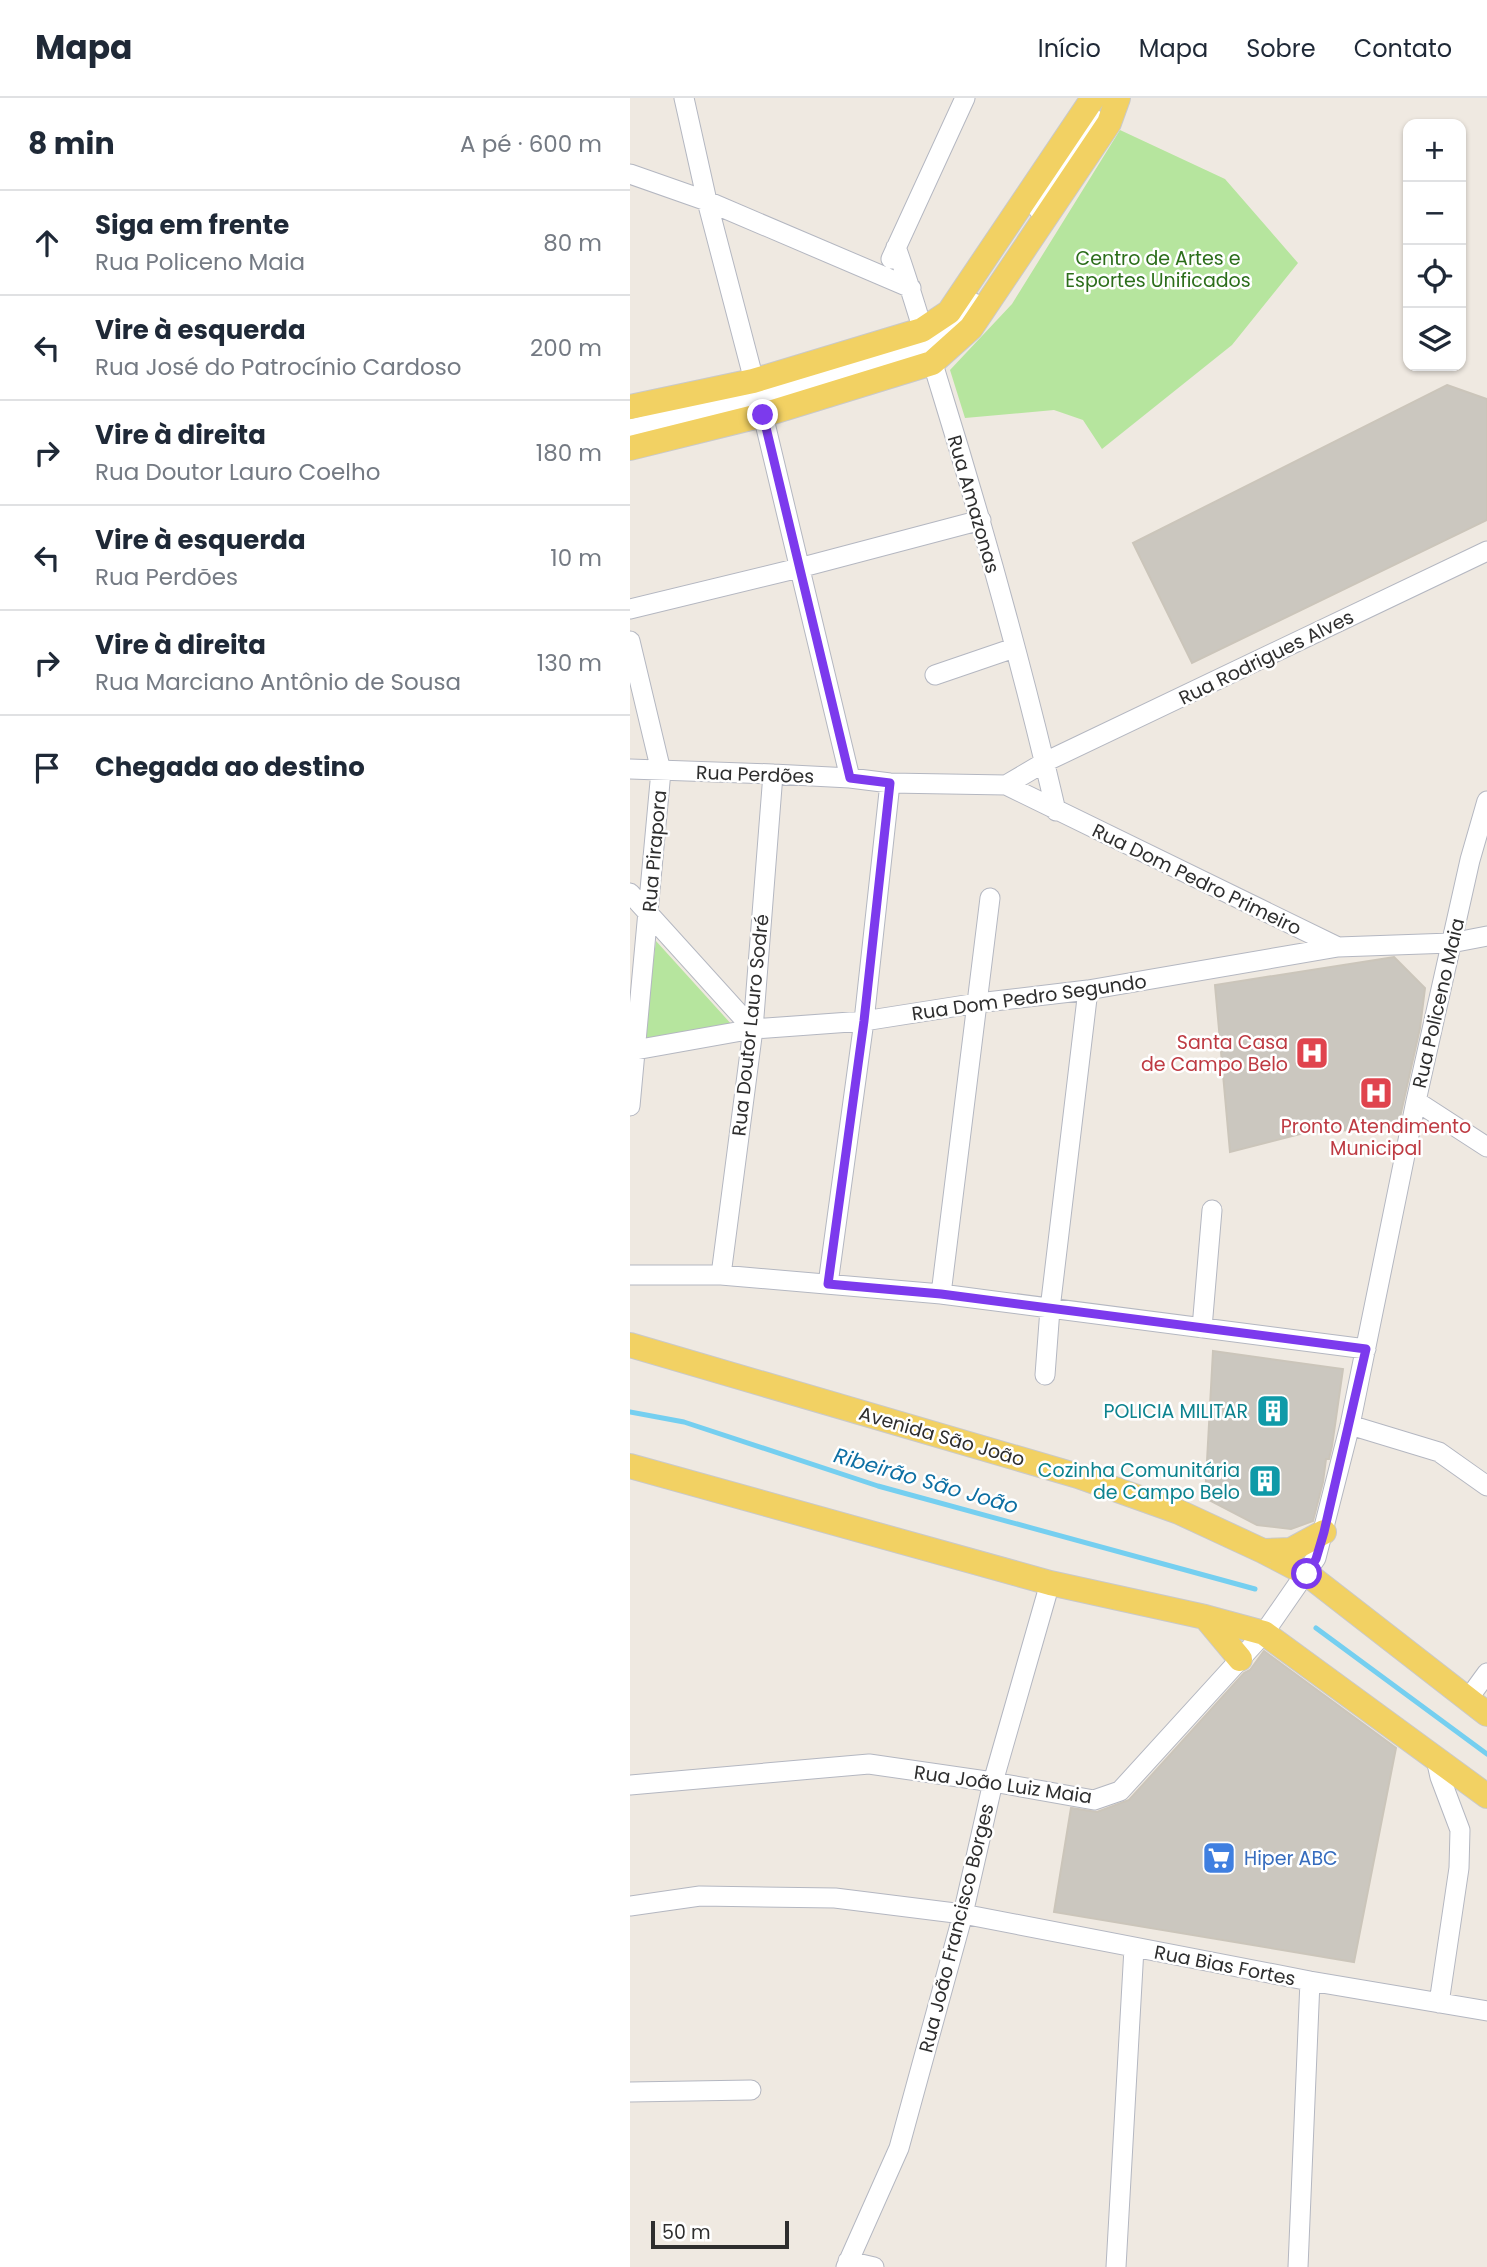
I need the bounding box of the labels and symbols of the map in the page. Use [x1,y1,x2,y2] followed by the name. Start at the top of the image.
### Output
[1065,245,1251,294] park label: Centro de Artes e Esportes Unificados
[747,399,778,430] route end
[941,432,1006,576] street label: Rua Amazonas
[1174,603,1358,712] street label: Rua Rodrigues Alves
[695,759,815,790] street label: Rua Perdões
[636,789,673,913] street label: Rua Pirapora
[1088,817,1306,942] street label: Rua Dom Pedro Primeiro
[725,913,776,1137] street label: Rua Doutor Lauro Sodré
[1406,916,1471,1091] street label: Rua Policeno Maia
[910,968,1148,1027] street label: Rua Dom Pedro Segundo
[1141,1029,1288,1078] place label: Santa Casa de Campo Belo
[1293,1034,1331,1072] hospital icon: Santa Casa de Campo Belo
[1357,1074,1395,1112] hospital icon: Pronto Atendimento Municipal
[1281,1113,1471,1162] place label: Pronto Atendimento Municipal
[1254,1392,1292,1430] building icon: POLICIA MILITAR
[1103,1398,1248,1425] place label: POLICIA MILITAR
[856,1400,1028,1473] street label: Avenida São João
[831,1440,1022,1521] water label: Ribeirão São João
[1038,1457,1240,1506] place label: Cozinha Comunitária de Campo Belo
[1246,1462,1284,1500] building icon: Cozinha Comunitária de Campo Belo
[1291,1558,1322,1589] route start
[912,1759,1094,1810] street label: Rua João Luiz Maia
[912,1801,1001,2056] street label: Rua João Francisco Borges
[1200,1839,1238,1877] supermarket icon: Hiper ABC
[1244,1845,1338,1872] place label: Hiper ABC
[1152,1939,1298,1992] street label: Rua Bias Fortes
[651,2218,789,2250] scale bar

